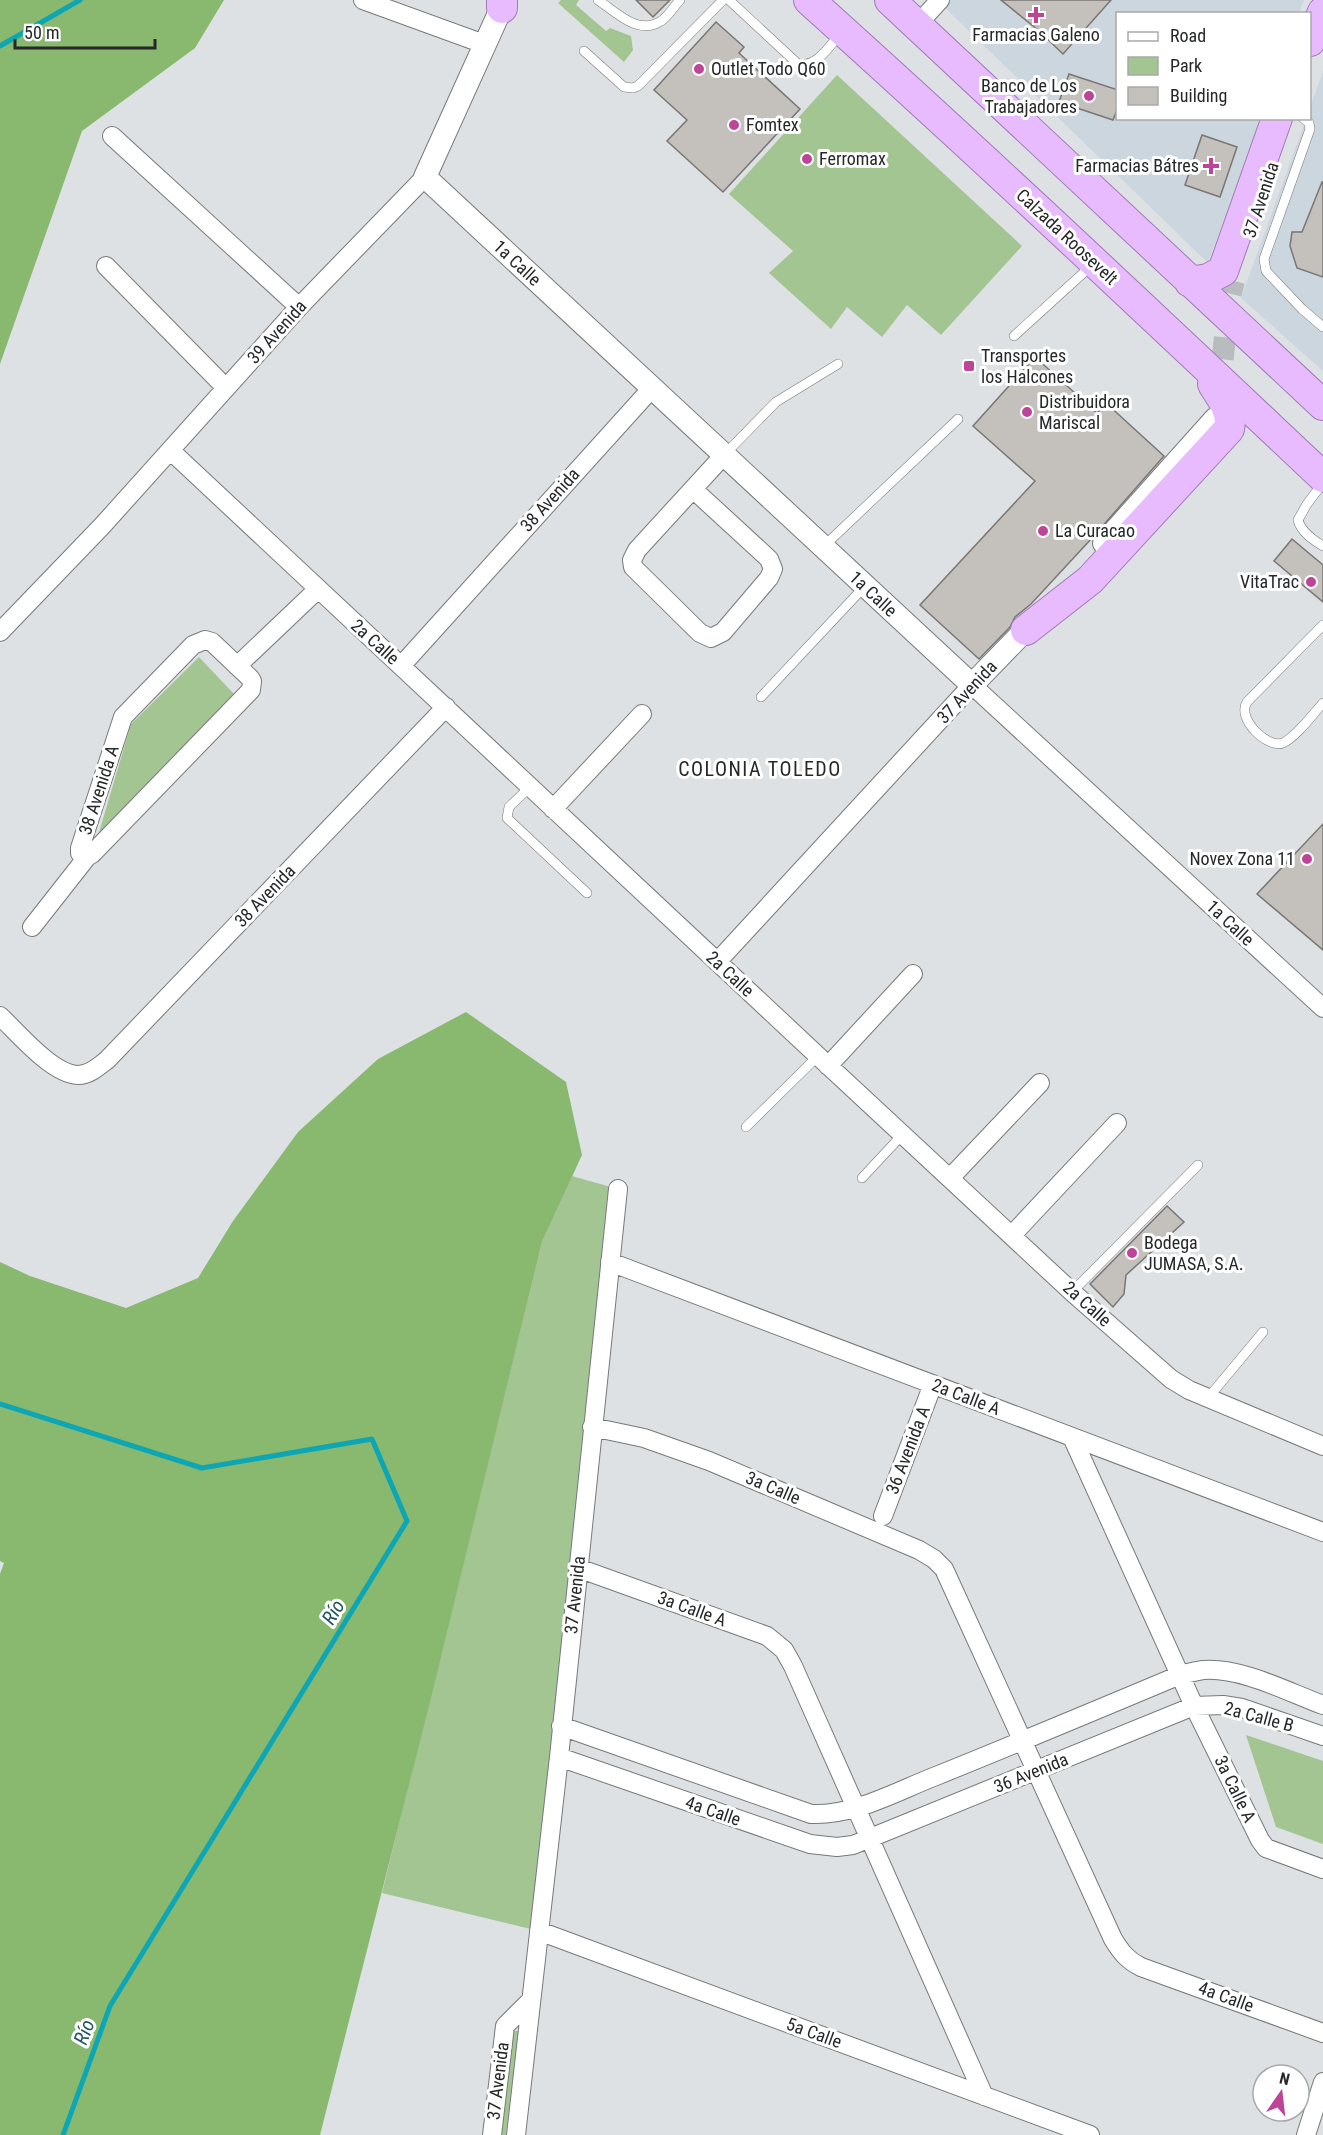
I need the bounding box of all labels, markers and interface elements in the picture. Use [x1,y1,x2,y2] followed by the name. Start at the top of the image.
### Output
[1029,8,1043,22] marker: Farmacias Galeno
[15,12,154,50] scale bar
[1116,12,1311,120] legend
[24,22,59,43] text: 50 m
[972,24,1100,45] place label: Farmacias Galeno
[1170,25,1206,46] text: Road
[1170,55,1202,76] text: Park
[711,58,826,79] place label: Outlet Todo Q60
[692,62,706,76] marker: Outlet Todo Q60
[981,75,1077,117] place label: Banco de Los Trabajadores
[1170,85,1227,106] text: Building
[1082,89,1096,103] marker: Banco de Los Trabajadores
[746,114,799,135] place label: Fomtex
[727,118,741,132] marker: Fomtex
[819,148,886,169] place label: Ferromax
[800,152,814,166] marker: Ferromax
[1075,155,1199,176] place label: Farmacias Bátres
[1204,159,1218,173] marker: Farmacias Bátres
[1238,159,1283,240] street label: 37 Avenida
[1012,184,1122,289] street label: Calzada Roosevelt
[489,235,545,290] street label: 1a Calle
[243,296,311,368] street label: 39 Avenida
[981,345,1073,387] place label: Transportes los Halcones
[962,359,976,373] marker: Transportes los Halcones
[1039,391,1130,433] place label: Distribuidora Mariscal
[1020,405,1034,419] marker: Distribuidora Mariscal
[516,464,584,536] street label: 38 Avenida
[1055,520,1135,541] place label: La Curacao
[1036,524,1050,538] marker: La Curacao
[845,566,901,621] street label: 1a Calle
[1240,571,1299,592] place label: VitaTrac
[1304,575,1318,589] marker: VitaTrac
[347,615,404,669] street label: 2a Calle
[932,656,1001,727] street label: 37 Avenida
[74,742,123,837] street label: 38 Avenida A
[678,757,842,781] district label: COLONIA TOLEDO
[1189,848,1295,869] place label: Novex Zona 11
[1300,852,1314,866] marker: Novex Zona 11
[230,860,299,931] street label: 38 Avenida
[1202,895,1258,950] street label: 1a Calle
[702,946,758,1001] street label: 2a Calle
[1144,1232,1244,1274] place label: Bodega JUMASA, S.A.
[1125,1246,1139,1260] marker: Bodega JUMASA, S.A.
[1059,1277,1116,1331] street label: 2a Calle
[929,1374,1004,1419] street label: 2a Calle A
[881,1402,934,1497] street label: 36 Avenida A
[743,1467,804,1508] street label: 3a Calle
[560,1555,589,1635] street label: 37 Avenida
[655,1586,730,1631] street label: 3a Calle A
[316,1595,350,1629] water label: Río
[1222,1697,1296,1736] street label: 2a Calle B
[991,1748,1071,1797] street label: 36 Avenida
[1210,1752,1261,1826] street label: 3a Calle A
[683,1791,744,1830] street label: 4a Calle
[1196,1977,1257,2016] street label: 4a Calle
[784,2013,845,2052] street label: 5a Calle
[69,2016,99,2048] water label: Río
[482,2041,513,2121] street label: 37 Avenida
[1251,2063,1311,2123] north arrow
[1277,2069,1292,2089] text: N

